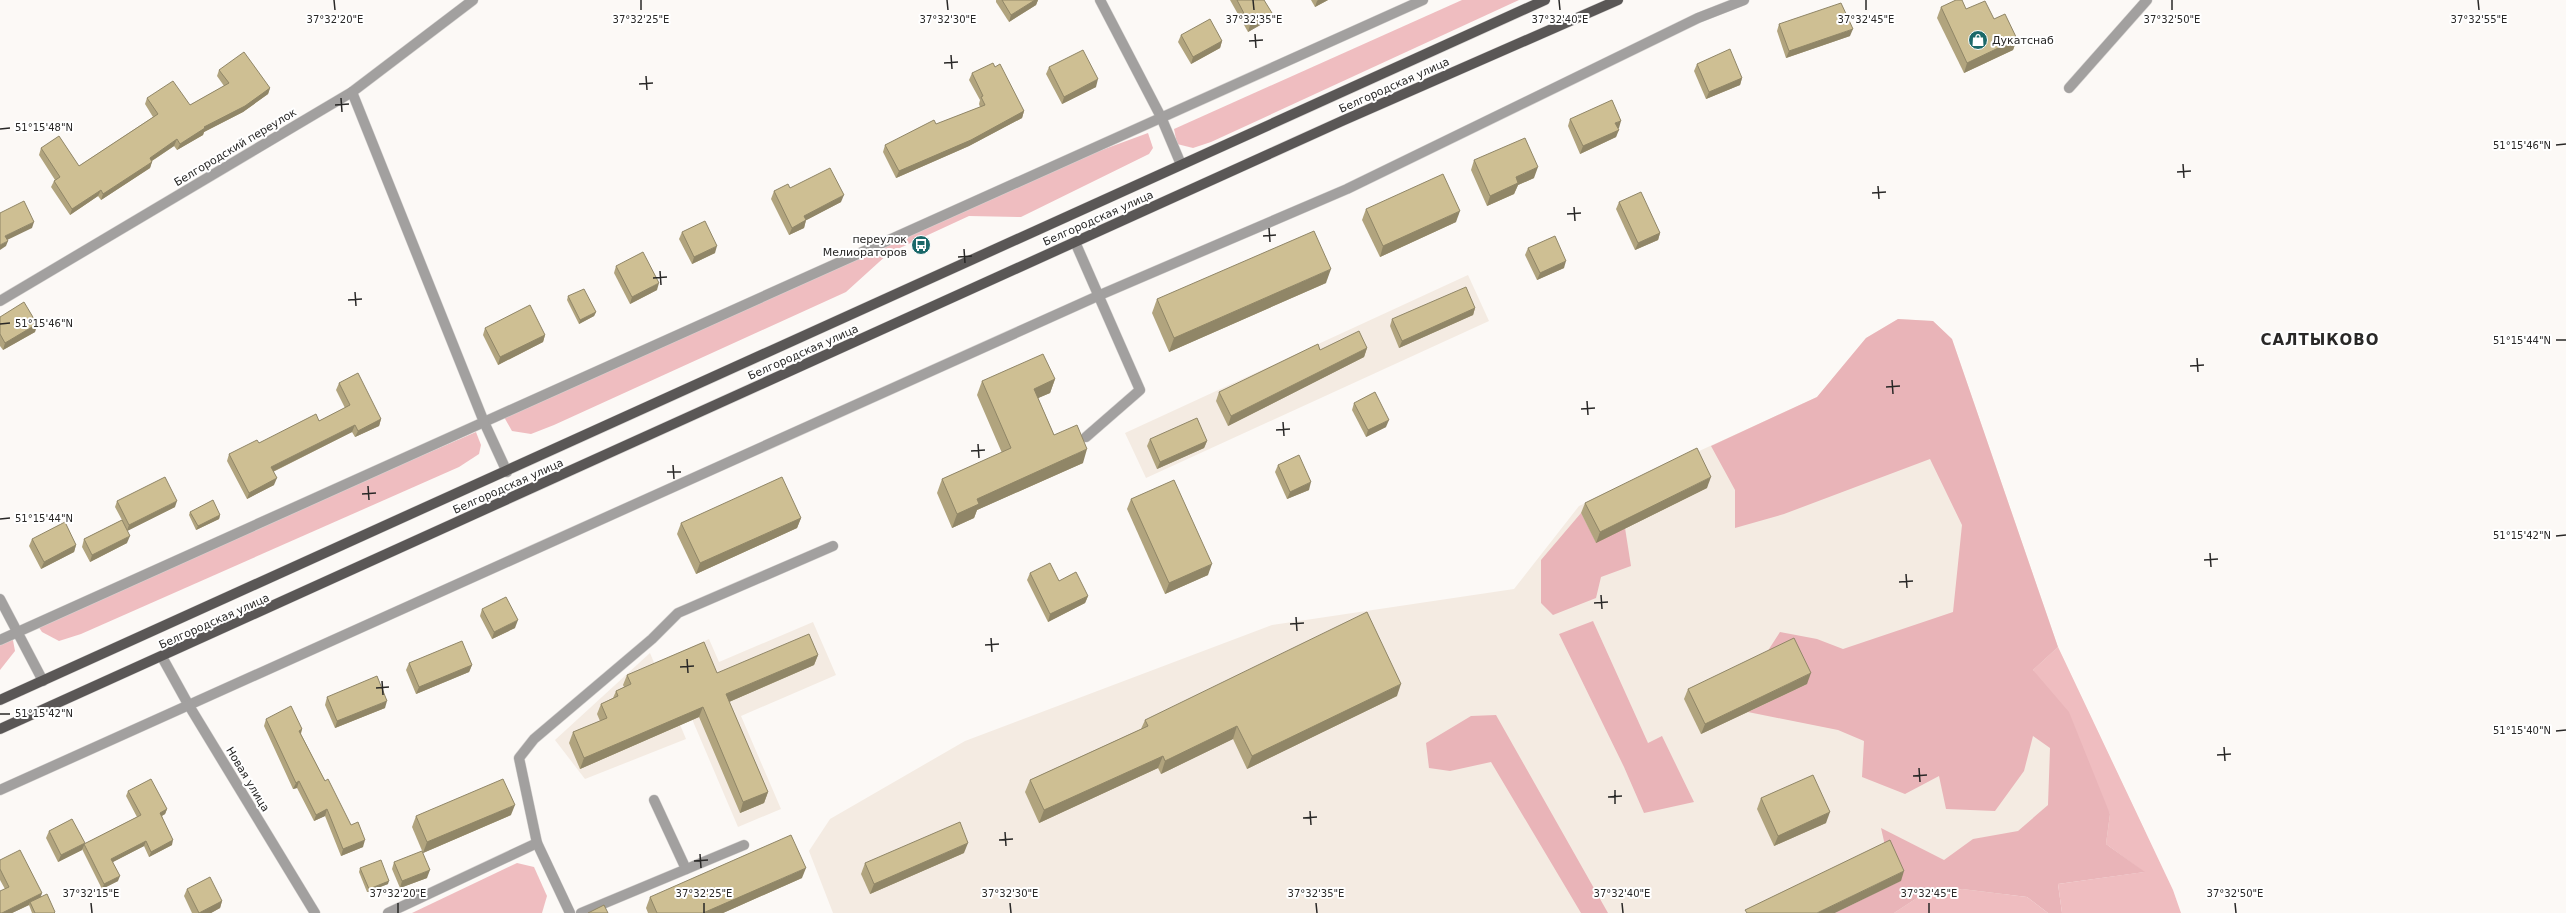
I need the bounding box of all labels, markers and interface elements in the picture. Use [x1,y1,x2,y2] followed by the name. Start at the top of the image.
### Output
[307,14,363,25] text: 37°32'20"E
[613,14,669,25] text: 37°32'25"E
[920,14,976,25] text: 37°32'30"E
[1226,14,1282,25] text: 37°32'35"E
[1532,14,1588,25] text: 37°32'40"E
[1838,14,1894,25] text: 37°32'45"E
[2144,14,2200,25] text: 37°32'50"E
[2451,14,2507,25] text: 37°32'55"E
[1967,29,1989,51] shop icon: Дукатснаб
[1992,34,2054,47] place label: Дукатснаб
[1337,55,1451,116] street label: Белгородская улица
[172,106,299,189] street label: Белгородский переулок
[15,122,73,133] text: 51°15'48"N
[2493,140,2551,151] text: 51°15'46"N
[1041,188,1155,249] street label: Белгородская улица
[823,233,907,259] place label: переулок Мелиораторов
[910,234,932,256] bus stop icon: переулок Мелиораторов
[15,318,73,329] text: 51°15'46"N
[746,322,860,383] street label: Белгородская улица
[2260,331,2380,349] district label: САЛТЫКОВО
[2493,335,2551,346] text: 51°15'44"N
[451,456,565,517] street label: Белгородская улица
[15,513,73,524] text: 51°15'44"N
[2493,530,2551,541] text: 51°15'42"N
[157,591,271,652] street label: Белгородская улица
[15,708,73,719] text: 51°15'42"N
[2493,725,2551,736] text: 51°15'40"N
[223,745,272,814] street label: Новая улица
[63,888,119,899] text: 37°32'15"E
[370,888,426,899] text: 37°32'20"E
[676,888,732,899] text: 37°32'25"E
[982,888,1038,899] text: 37°32'30"E
[1288,888,1344,899] text: 37°32'35"E
[1594,888,1650,899] text: 37°32'40"E
[1901,888,1957,899] text: 37°32'45"E
[2207,888,2263,899] text: 37°32'50"E

